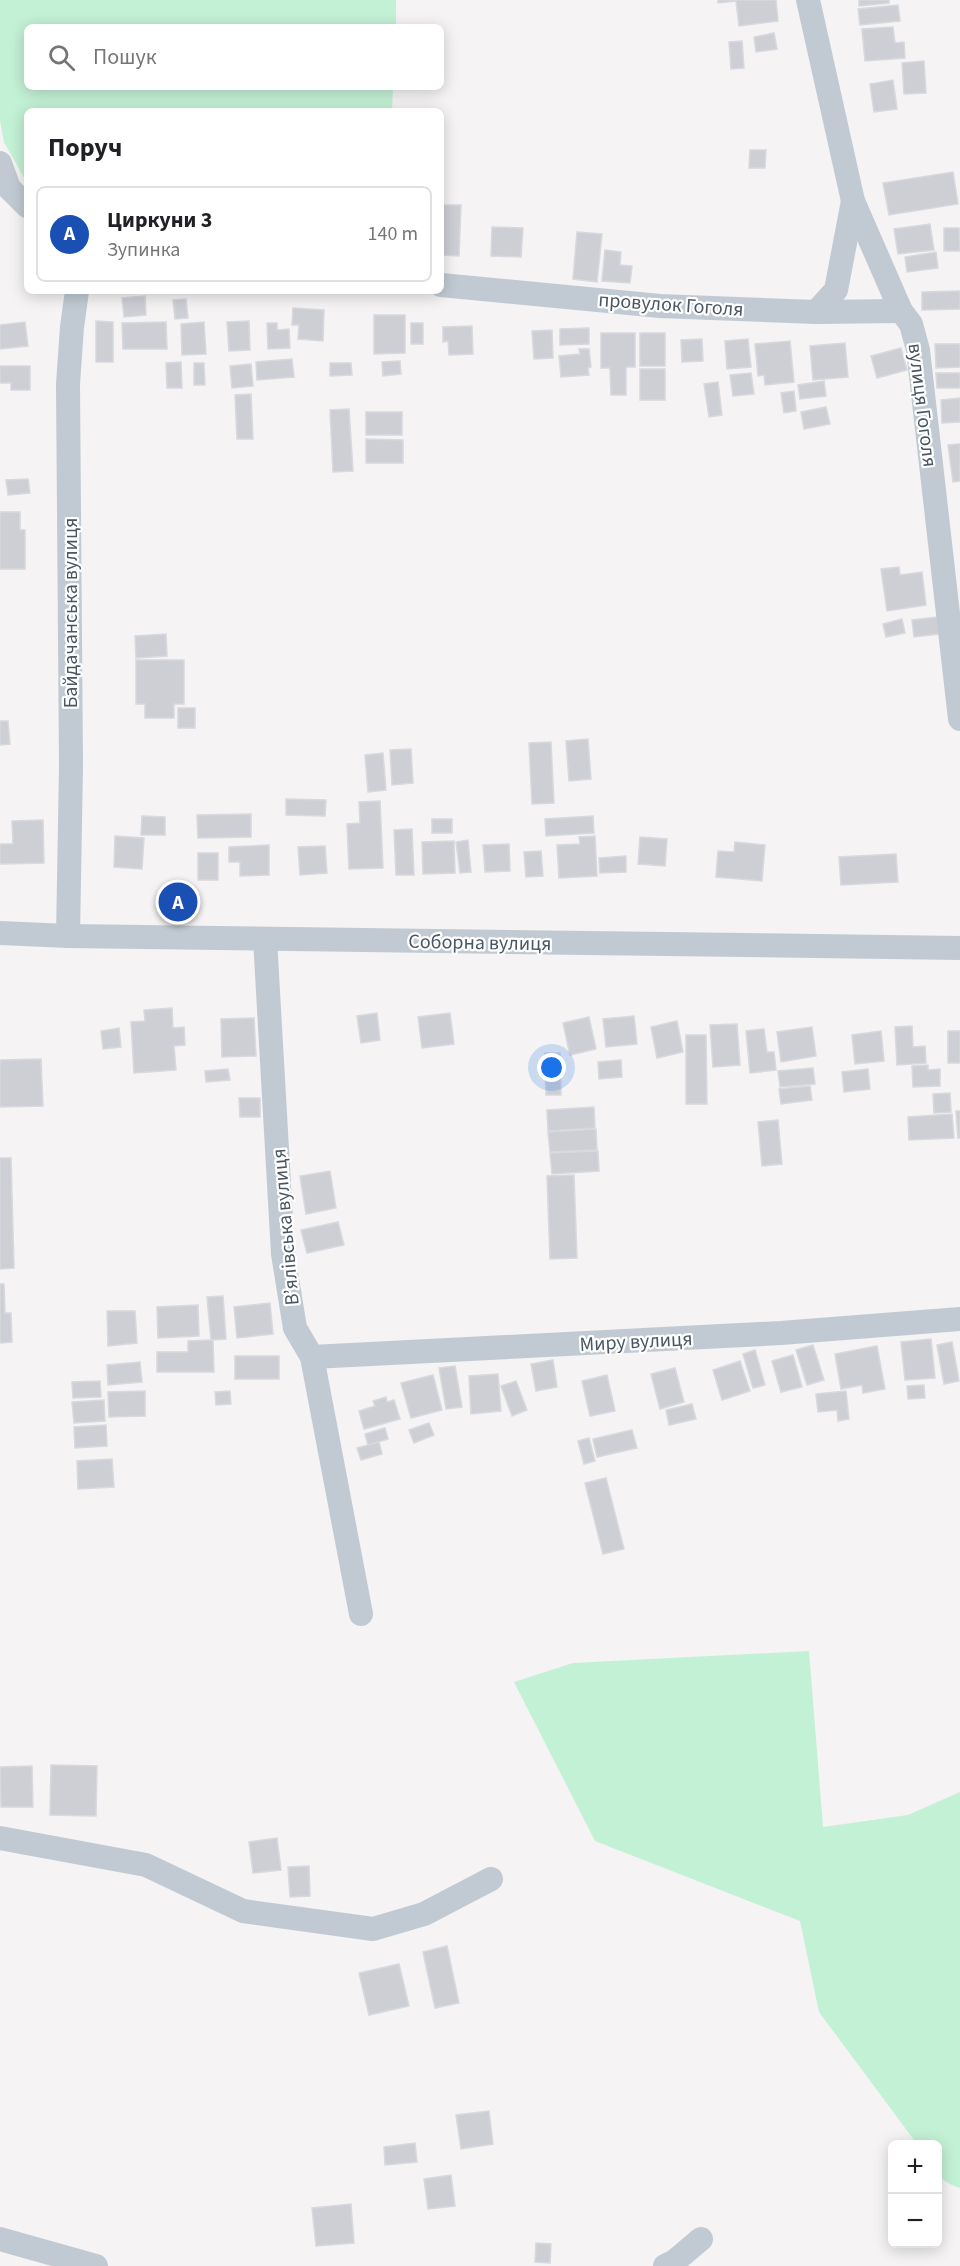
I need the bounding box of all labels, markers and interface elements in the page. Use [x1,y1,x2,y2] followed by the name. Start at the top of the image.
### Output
[24,24,444,90] search box
[45,41,78,74] icon: search
[93,41,157,73] text: Пошук
[48,129,122,166] text: Поруч
[107,204,212,236] text: Циркуни 3
[64,220,75,248] text: A
[368,220,418,248] text: 140 m
[107,236,180,264] text: Зупинка
[597,286,744,324] street label: провулок Гоголя
[901,342,943,469] street label: вулиця Гоголя
[57,518,85,708] street label: Байдачанська вулиця
[158,880,198,924] pin: A
[408,928,552,958] street label: Соборна вулиця
[537,1053,566,1082] your location
[265,1147,307,1306] street label: В’ялівська вулиця
[579,1325,693,1359] street label: Миру вулиця
[888,2140,942,2248] map controls
[888,2140,942,2194] button: +
[888,2194,942,2248] button: −

